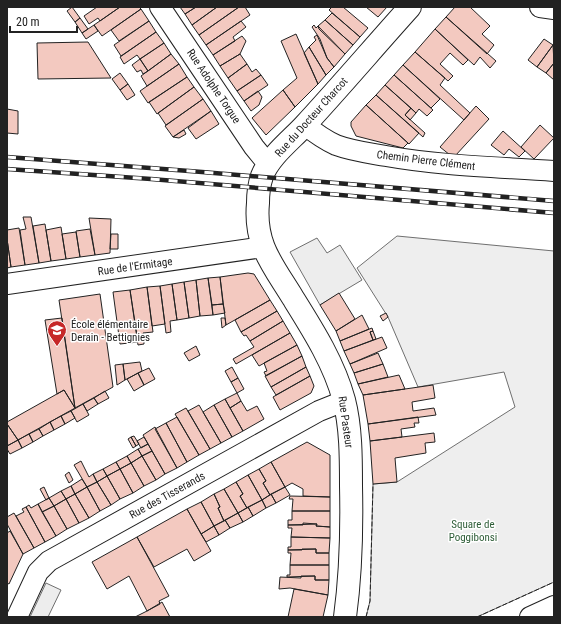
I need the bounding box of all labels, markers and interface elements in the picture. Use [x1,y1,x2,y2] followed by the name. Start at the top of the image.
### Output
[10,8,77,34] scale bar
[16,15,40,29] text: 20 m
[184,47,243,126] street label: Rue Adolphe Torgue
[272,75,351,160] street label: Rue du Docteur Charcot
[376,148,476,173] street label: Chemin Pierre Clément
[97,255,173,278] street label: Rue de l'Ermitage
[71,318,150,344] place label: École élémentaire Derain - Bettignies
[46,319,68,347] school or university icon: École élémentaire Derain - Bettignies
[335,395,356,449] street label: Rue Pasteur
[127,469,207,522] street label: Rue des Tisserands
[449,518,497,544] park label: Square de Poggibonsi

